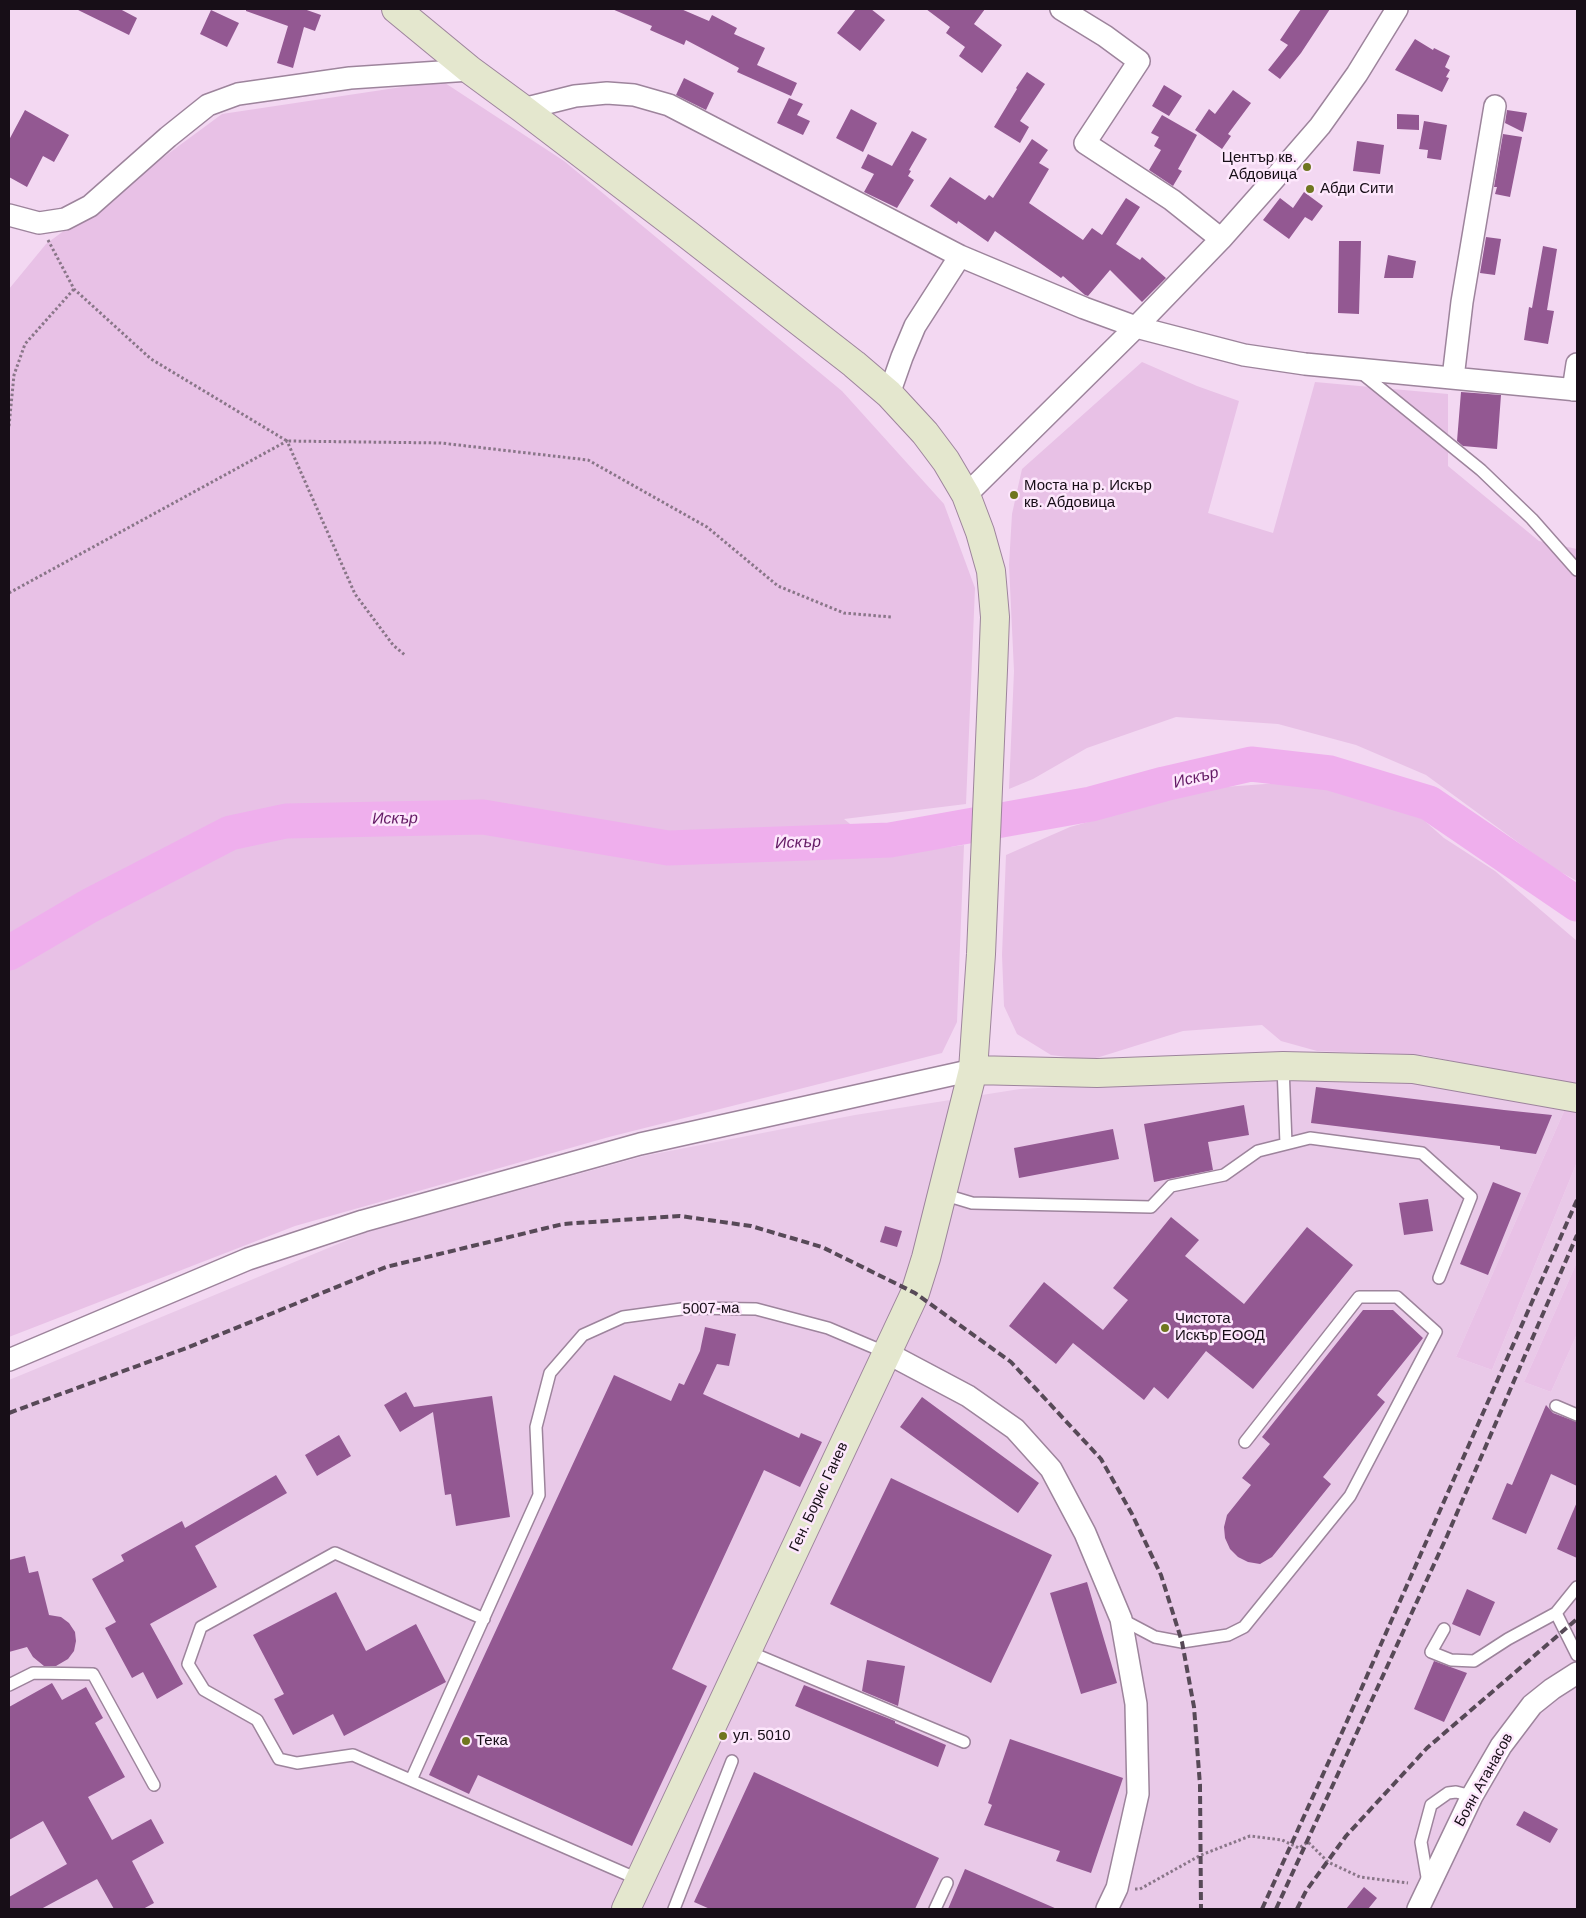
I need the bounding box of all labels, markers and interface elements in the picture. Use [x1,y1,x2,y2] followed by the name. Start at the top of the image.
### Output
[1222,149,1297,184] place label: Център кв. Абдовица
[1301,161,1313,173] marker: Център кв. Абдовица
[1320,180,1394,198] place label: Абди Сити
[1304,183,1316,195] marker: Абди Сити
[1024,477,1152,512] place label: Моста на р. Искър кв. Абдовица
[1008,489,1020,501] marker: Моста на р. Искър кв. Абдовица
[1171,763,1221,793] water label: Искър
[372,809,418,829] water label: Искър
[775,833,821,853] water label: Искър
[682,1300,740,1318] street label: 5007-ма
[1175,1310,1265,1345] place label: Чистота Искър ЕООД
[1159,1322,1171,1334] marker: Чистота Искър ЕООД
[786,1439,852,1555] street label: Ген. Борис Ганев
[733,1727,791,1745] place label: ул. 5010
[717,1730,729,1742] marker: ул. 5010
[1451,1730,1517,1830] street label: Боян Атанасов
[476,1732,508,1750] place label: Тека
[460,1735,472,1747] marker: Тека

